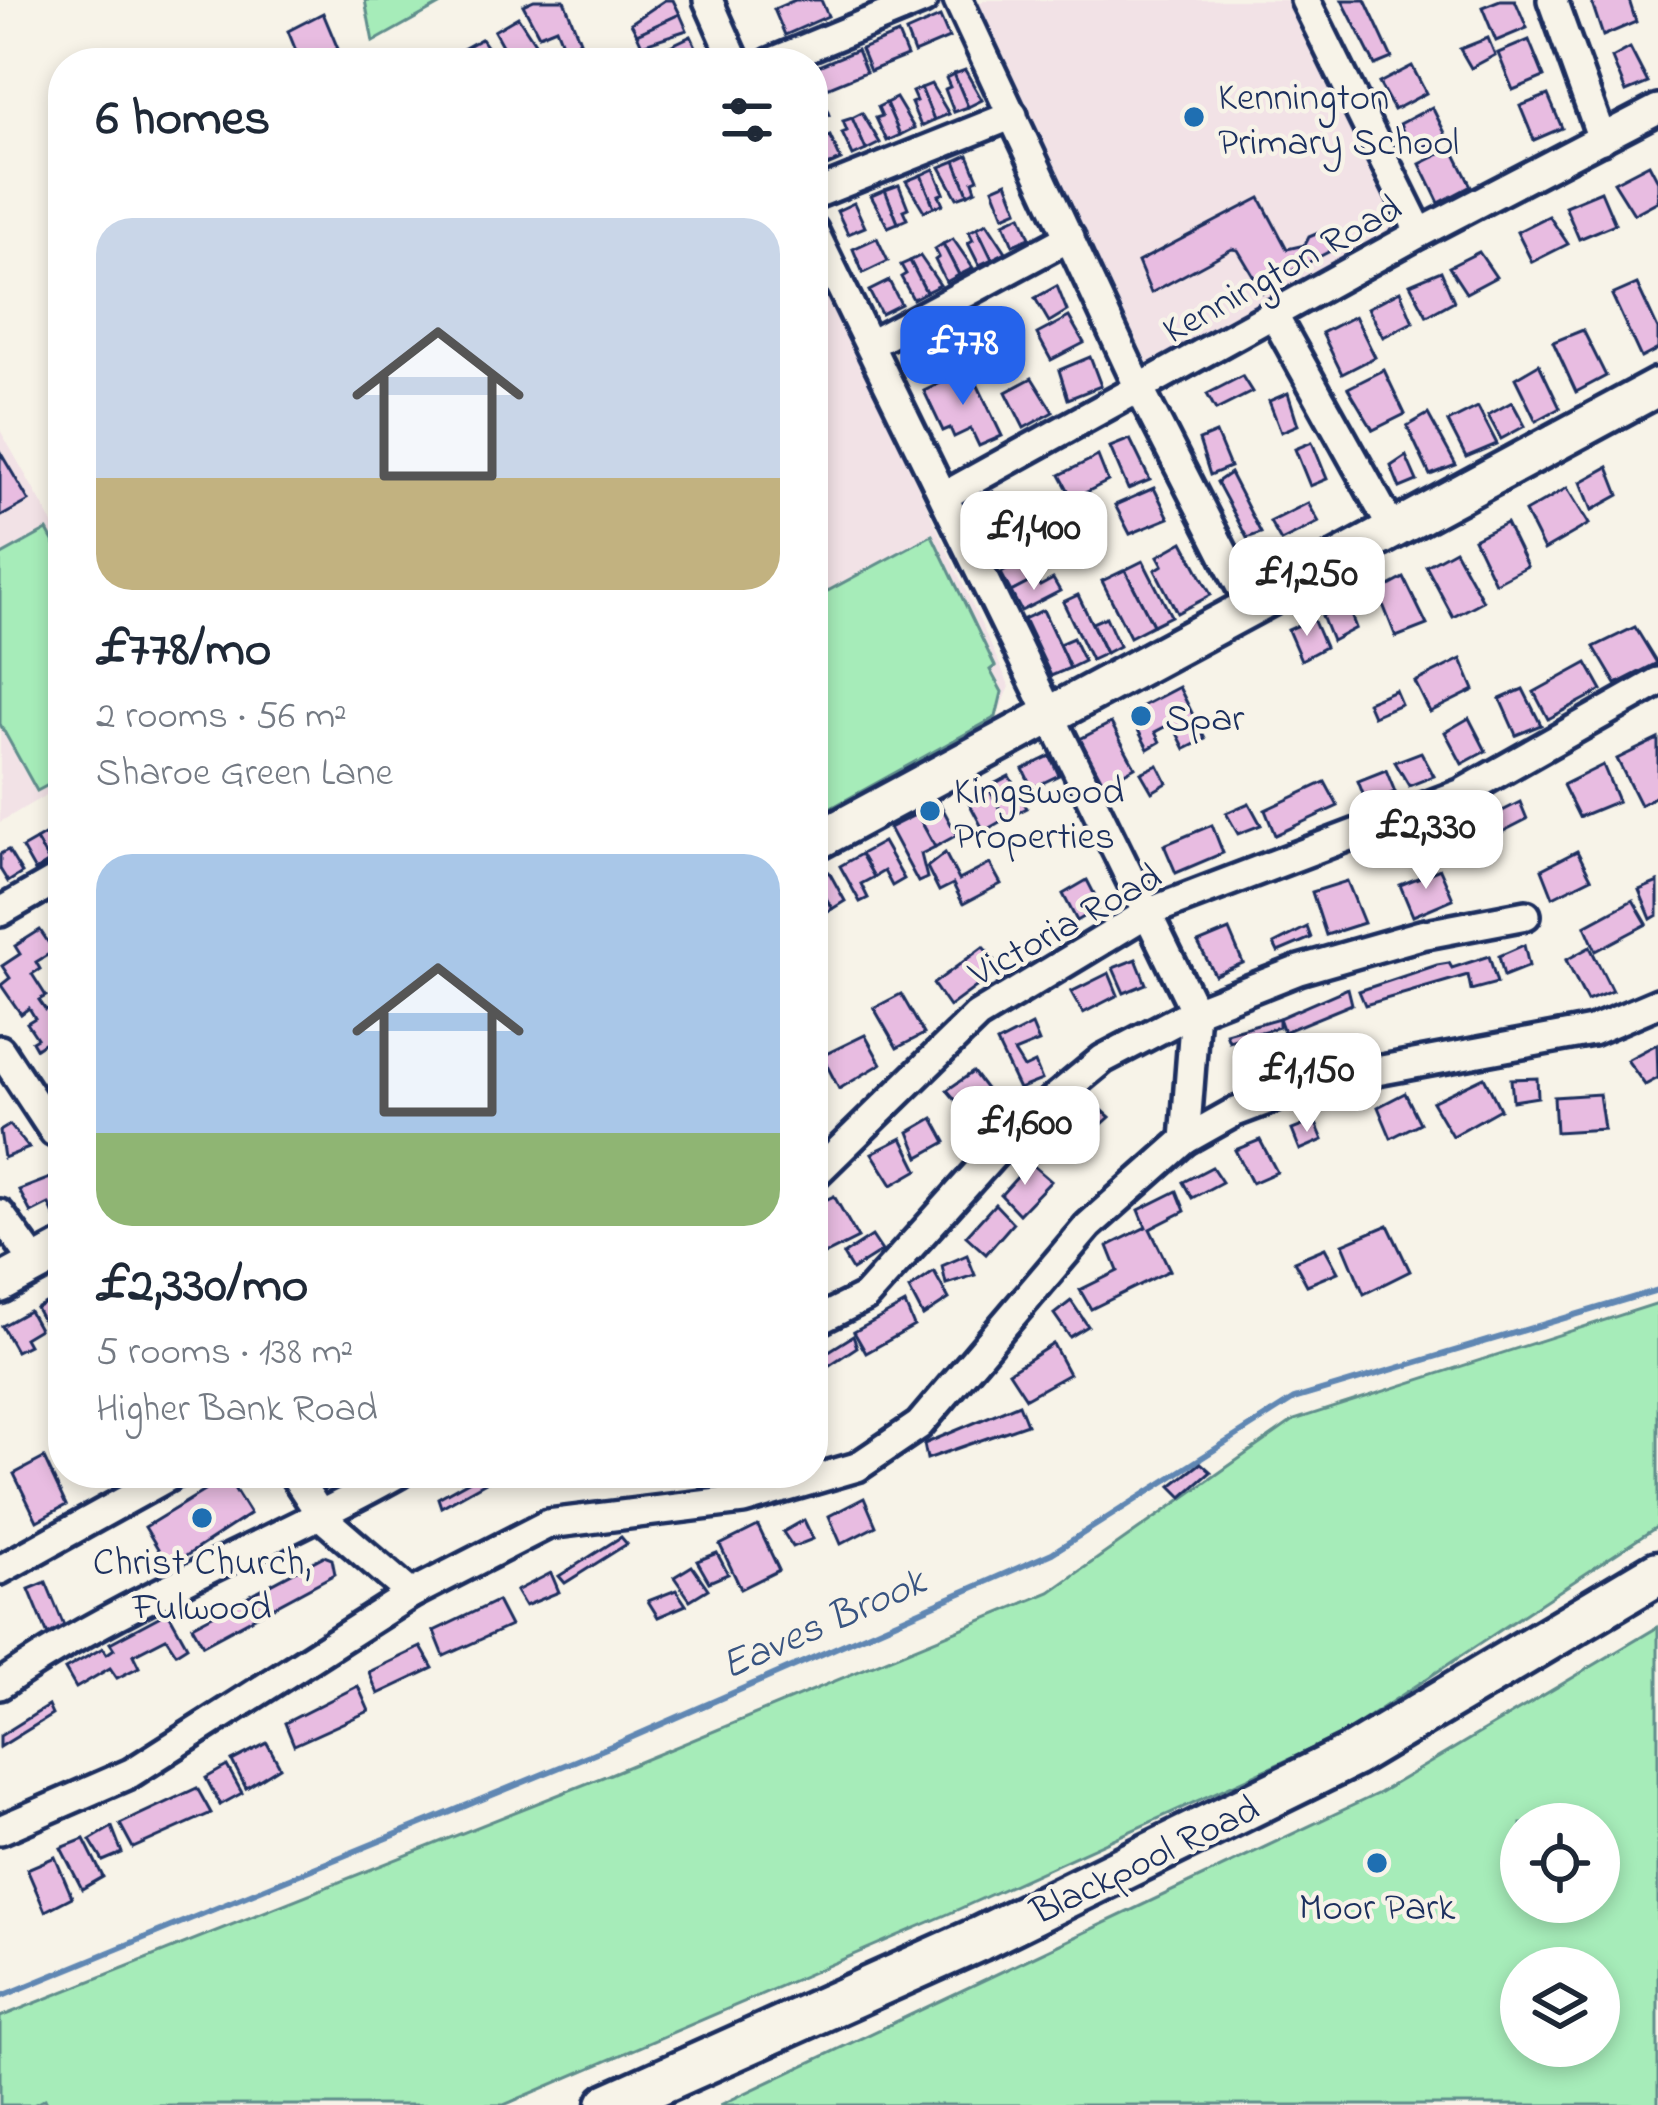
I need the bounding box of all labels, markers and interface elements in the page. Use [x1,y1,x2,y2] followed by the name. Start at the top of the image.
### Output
[1218,71,1459,173] place label: Kennington Primary School
[96,83,270,158] text: 6 homes
[714,87,780,153] icon: filters
[1181,104,1207,130] marker: Kennington Primary School
[1153,182,1413,360] street label: Kennington Road
[330,296,546,512] icon: home
[892,306,1034,408] pin: £778
[927,316,999,373] text: £778
[936,491,1132,593] pin: £1,400
[987,501,1081,558] text: £1,400
[1209,537,1405,639] pin: £1,250
[1256,547,1358,604] text: £1,250
[96,614,271,689] text: £778/mo
[96,689,347,746] text: 2 rooms · 56 m²
[1165,692,1245,749] place label: Spar
[1128,703,1154,729] marker: Spar
[96,746,393,803] text: Sharoe Green Lane
[954,765,1124,867] place label: Kingswood Properties
[1328,790,1524,892] pin: £2,330
[917,798,943,824] marker: Kingswood Properties
[1376,800,1476,857] text: £2,330
[958,850,1173,1004] street label: Victoria Road
[330,932,546,1148] icon: home
[1209,1033,1405,1135] pin: £1,150
[1259,1043,1355,1100] text: £1,150
[927,1086,1123,1188] pin: £1,600
[978,1096,1072,1153] text: £1,600
[96,1250,308,1325] text: £2,330/mo
[96,1325,353,1382] text: 5 rooms · 138 m²
[96,1382,378,1439] text: Higher Bank Road
[189,1505,215,1531] marker: Christ Church, Fulwood
[93,1536,311,1638] place label: Christ Church, Fulwood
[712,1552,937,1697] water label: Eaves Brook
[1021,1782,1270,1942] street label: Blackpool Road
[1500,1803,1620,2067] map controls
[1500,1803,1620,1923] button: locate
[1364,1850,1390,1876] marker: Moor Park
[1299,1881,1456,1938] place label: Moor Park
[1500,1947,1620,2067] button: layers

